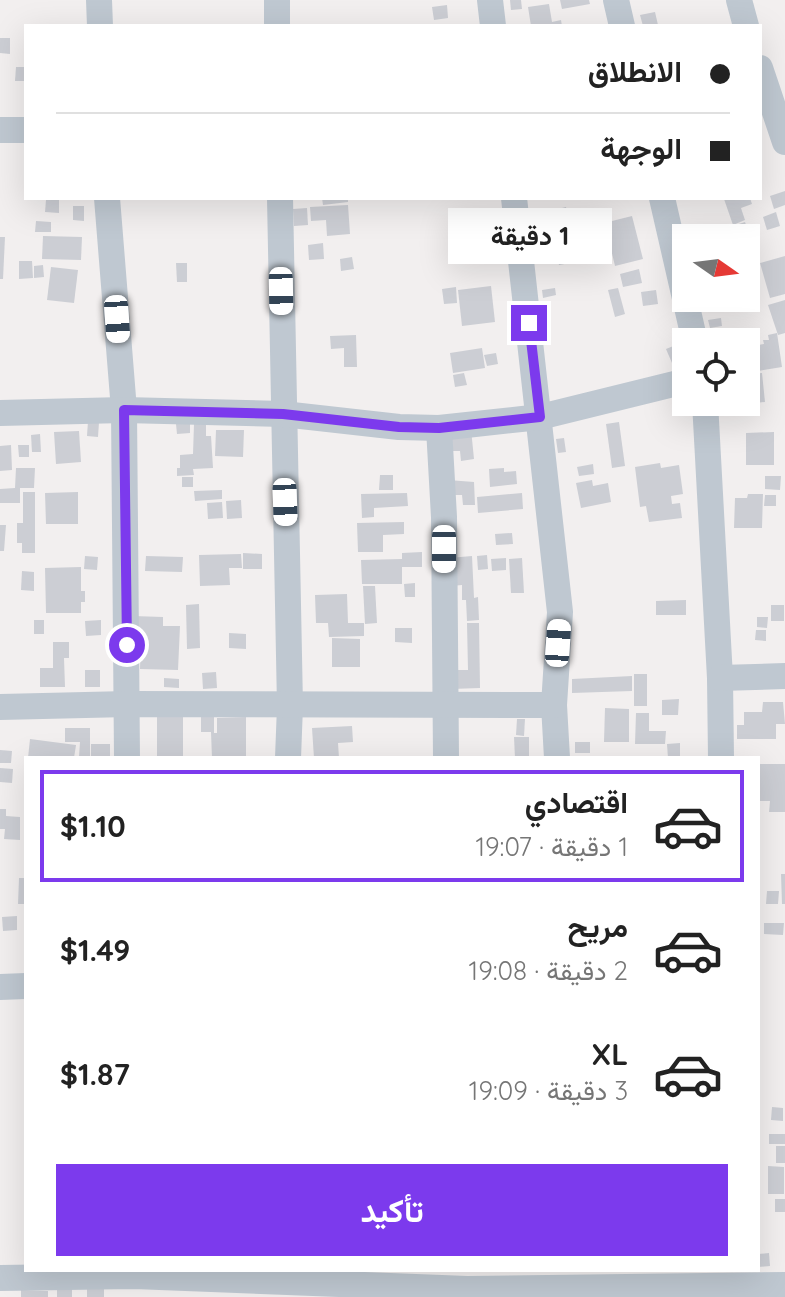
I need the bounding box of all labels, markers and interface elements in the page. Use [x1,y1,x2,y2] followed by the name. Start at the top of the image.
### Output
[588,52,682,90] text: الانطلاق
[600,129,682,167] text: الوجهة
[447,207,611,263] callout: 1 دقيقة
[491,219,569,252] text: 1 دقيقة
[672,224,760,312] north arrow
[672,224,760,416] map controls
[269,267,293,315] car
[103,294,131,344] car
[511,305,547,341] route end
[672,328,760,416] button: locate
[272,478,298,526] car
[432,525,456,573] car
[544,618,572,668] car
[109,627,145,663] route start
[525,783,628,821] text: اقتصادي
[652,790,724,862] icon: car
[60,807,126,845] text: $1.10
[475,830,628,863] text: 1 دقيقة · 19:07
[568,907,628,945] text: مريح
[652,914,724,986] icon: car
[60,931,130,969] text: $1.49
[469,954,628,987] text: 2 دقيقة · 19:08
[591,1035,628,1073] text: XL
[652,1038,724,1110] icon: car
[60,1055,130,1093] text: $1.87
[469,1074,628,1107] text: 3 دقيقة · 19:09
[56,1164,728,1256] button: تأكيد

